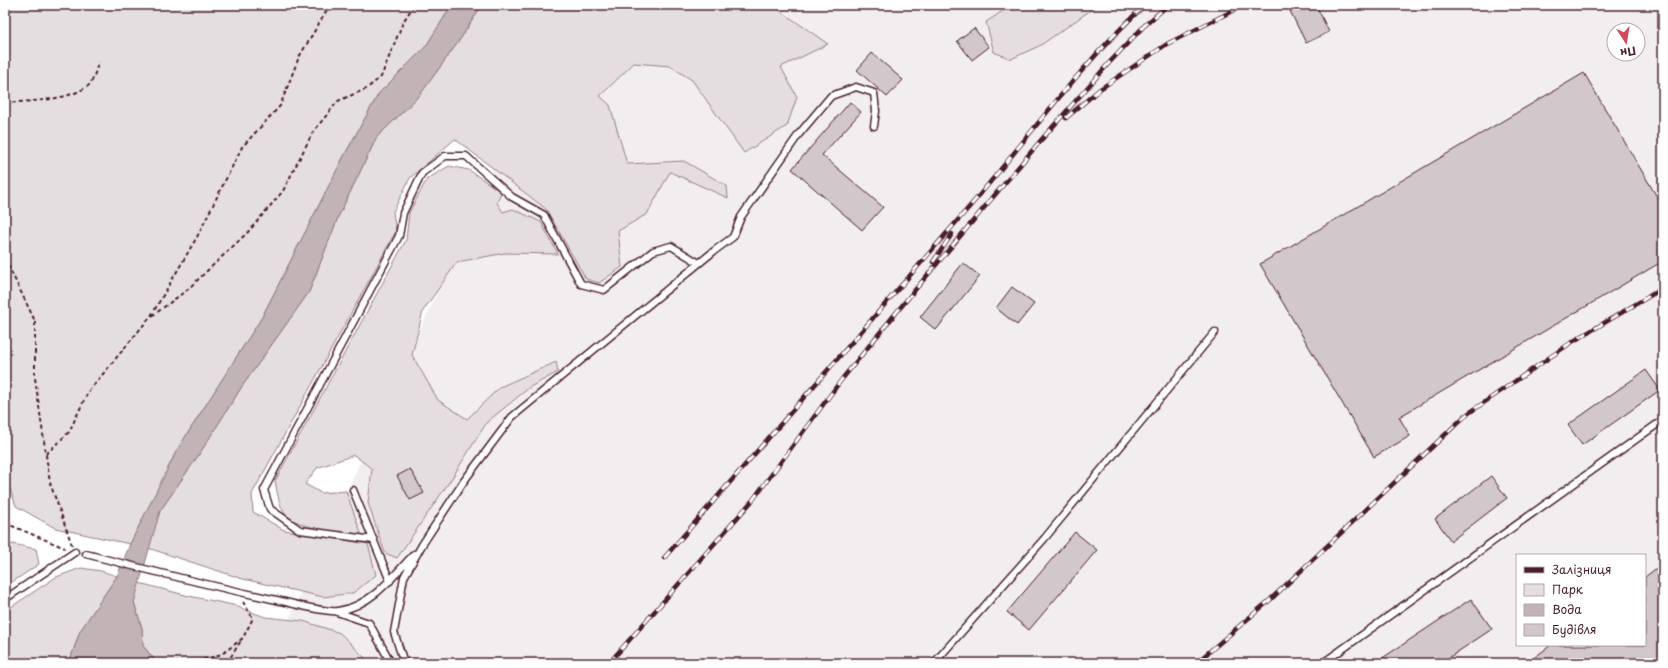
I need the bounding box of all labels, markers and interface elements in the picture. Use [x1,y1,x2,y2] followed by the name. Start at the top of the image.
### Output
[1606,22,1646,62] north arrow
[1619,42,1638,62] text: Пн
[1516,554,1646,646] legend
[1551,560,1611,578] text: Залізниця
[1552,580,1584,598] text: Парк
[1552,600,1582,618] text: Вода
[1552,620,1597,638] text: Будівля

